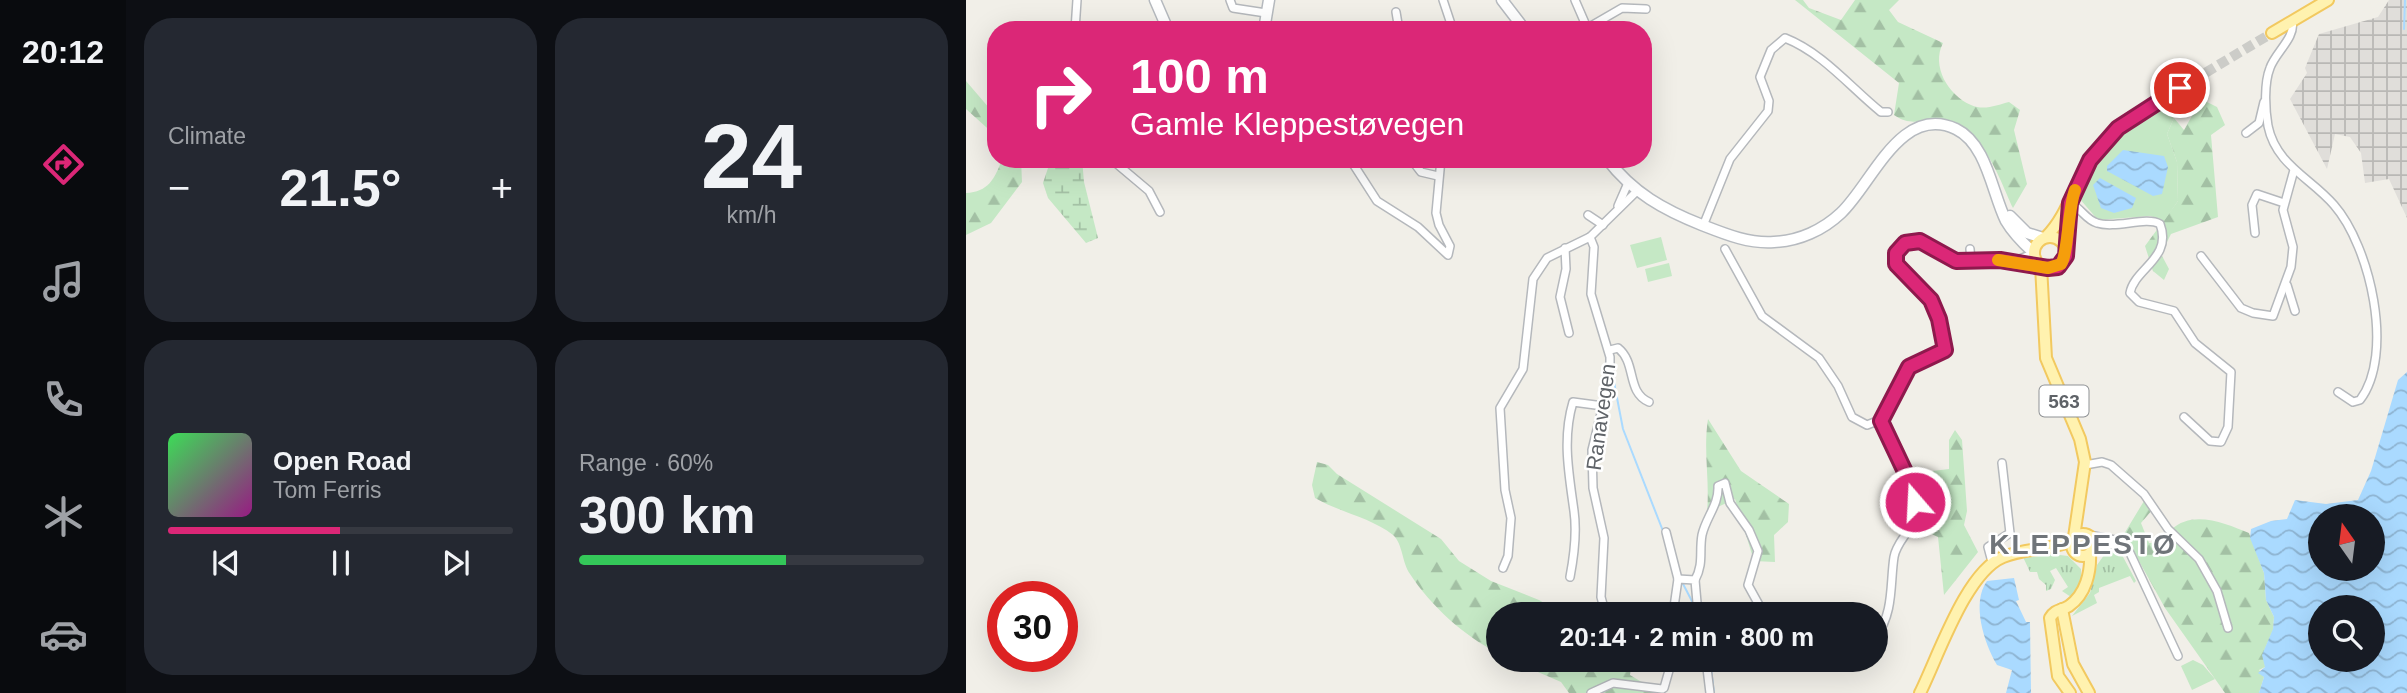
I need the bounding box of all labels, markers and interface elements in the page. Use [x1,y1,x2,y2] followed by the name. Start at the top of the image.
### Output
[22,34,104,70] text: 20:12
[1015,49,1106,140] icon: right
[1130,49,1269,103] text: 100 m
[2150,58,2210,118] pin
[2161,69,2199,107] icon: arrive
[701,106,802,207] text: 24
[1130,106,1464,142] text: Gamle Kleppestøvegen
[168,123,246,149] text: Climate
[39,140,88,189] icon: directions
[279,159,402,217] text: 21.5°
[168,167,190,209] text: −
[491,167,513,209] text: +
[727,202,776,228] text: km/h
[39,257,88,306] icon: music
[1582,362,1619,472] street label: Ranavegen
[39,375,88,424] icon: phone
[2040,386,2088,416] road number: 563
[273,446,412,476] text: Open Road
[579,450,713,476] text: Range · 60%
[1878,465,1952,539] position arrow
[273,477,382,503] text: Tom Ferris
[579,486,755,544] text: 300 km
[39,492,88,541] icon: climate
[2308,504,2385,581] north arrow
[2308,504,2385,672] map controls
[1989,529,2177,560] district label: KLEPPESTØ
[207,544,245,582] icon: previous
[322,544,360,582] icon: pause
[437,544,475,582] icon: next
[987,581,1078,672] speed limit sign: 30
[2308,595,2385,672] button: search
[39,610,88,659] icon: car
[1560,622,1814,652] text: 20:14 · 2 min · 800 m

